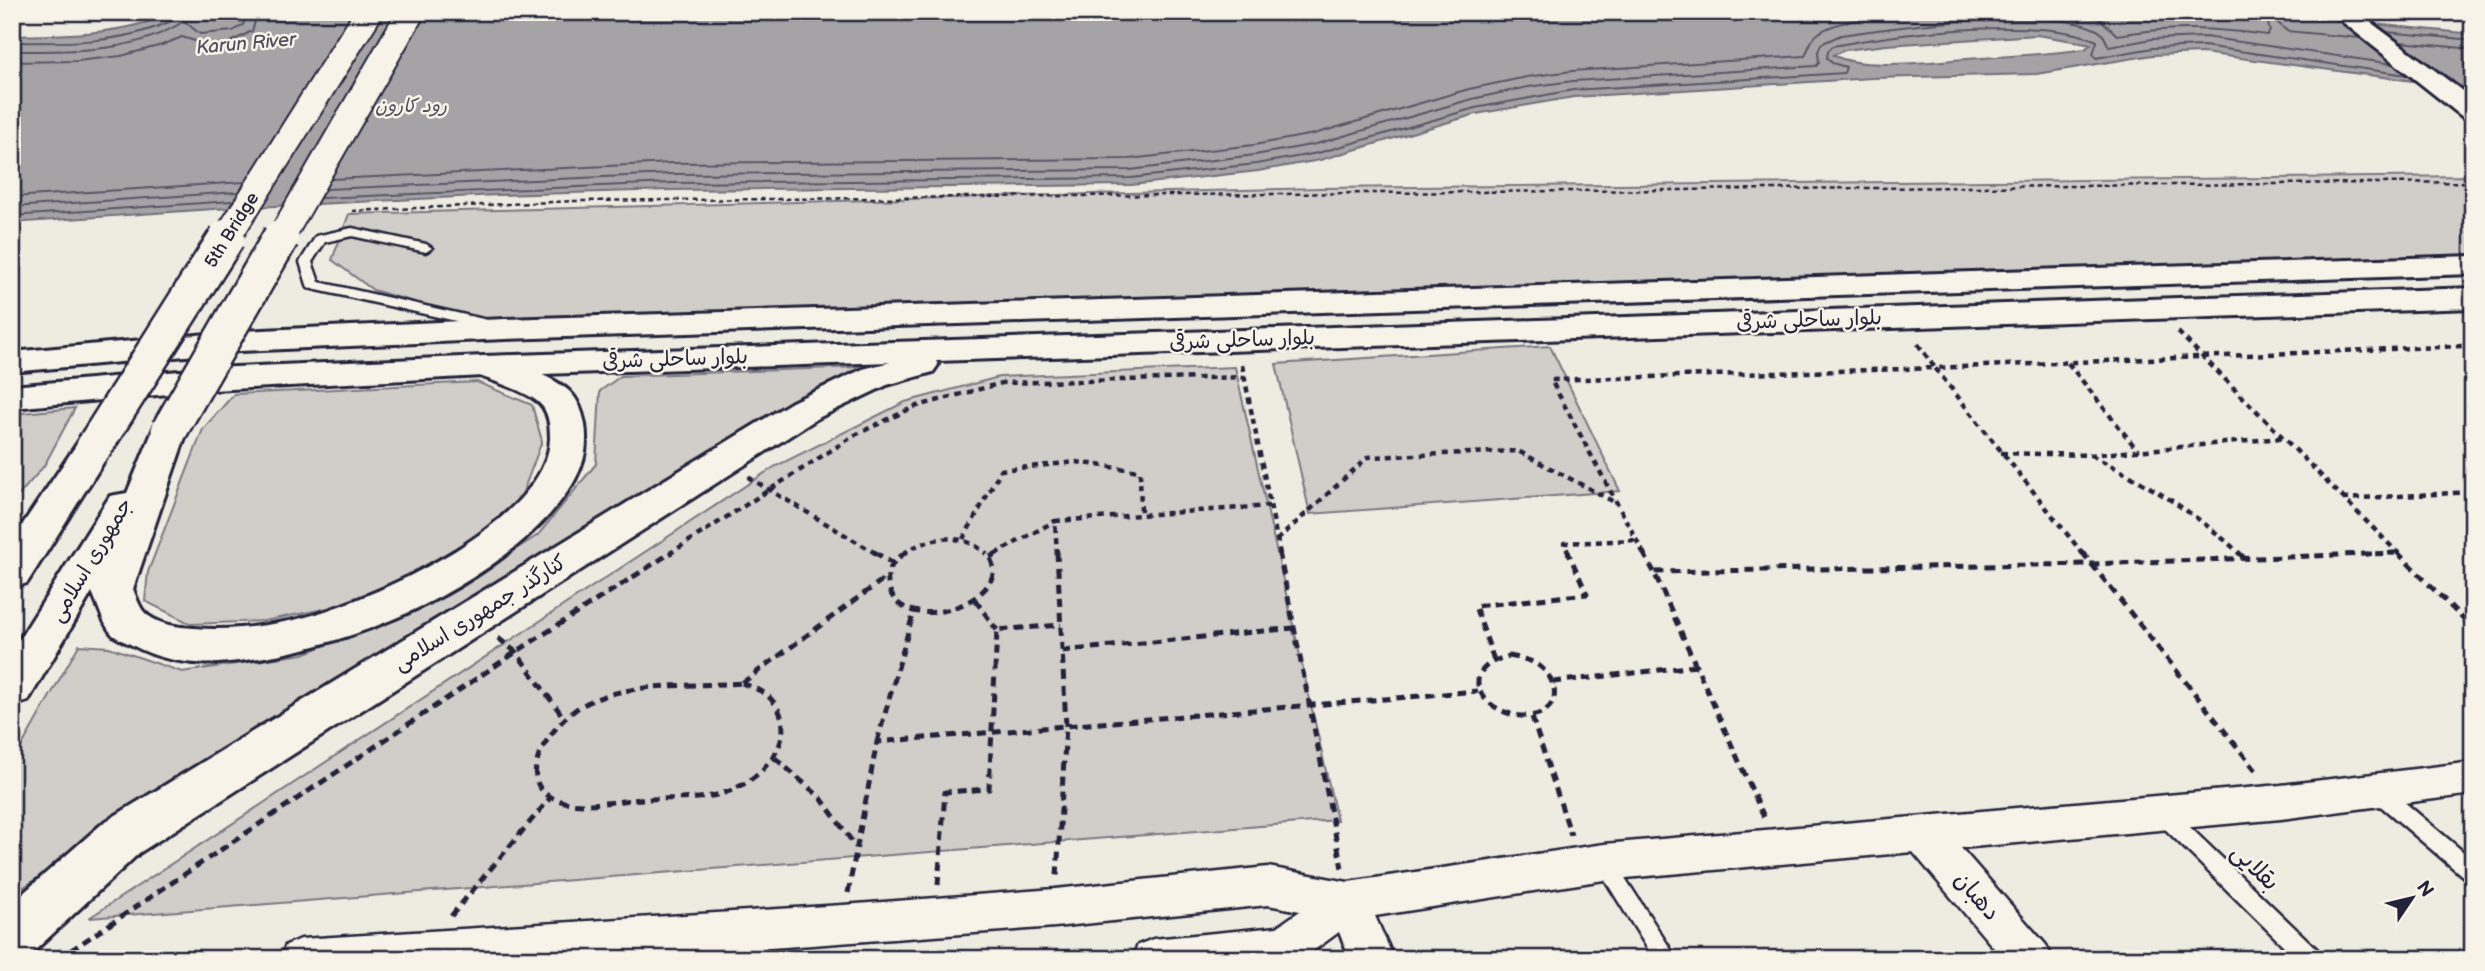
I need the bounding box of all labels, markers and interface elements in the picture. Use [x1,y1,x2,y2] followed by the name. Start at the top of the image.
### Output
[195,28,298,60] water label: Karun River
[375,95,447,118] water label: رود کارون
[201,188,264,272] street label: 5th Bridge
[1736,304,1882,336] street label: بلوار ساحلی شرقی
[1169,324,1315,356] street label: بلوار ساحلی شرقی
[602,343,748,375] street label: بلوار ساحلی شرقی
[44,493,139,627] street label: جمهوری اسلامی
[389,550,572,677] street label: کنارگذر جمهوری اسلامی
[2225,837,2285,897] street label: بقلایی
[2376,862,2446,932] north arrow
[1948,865,2006,927] street label: دهبان
[2411,877,2438,902] text: N

